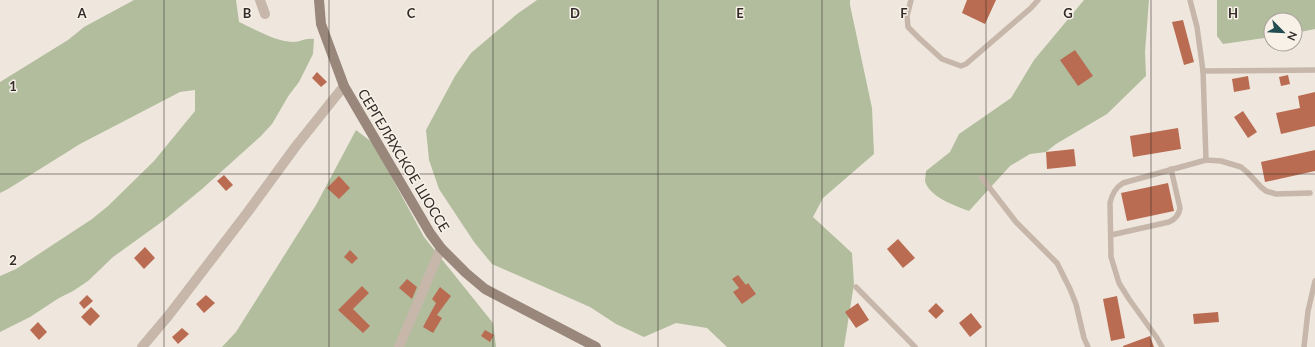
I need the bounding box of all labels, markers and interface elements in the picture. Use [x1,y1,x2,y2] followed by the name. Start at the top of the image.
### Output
[76,5,87,21] text: A
[243,5,252,21] text: B
[407,5,416,21] text: C
[570,5,580,21] text: D
[736,5,744,21] text: E
[900,5,908,21] text: F
[1063,5,1073,21] text: G
[1228,5,1238,21] text: H
[1263,12,1303,52] north arrow
[1285,30,1300,43] text: N
[9,78,17,94] text: 1
[355,85,453,235] street label: СЕРГЕЛЯХСКОЕ ШОССЕ
[9,252,17,268] text: 2

